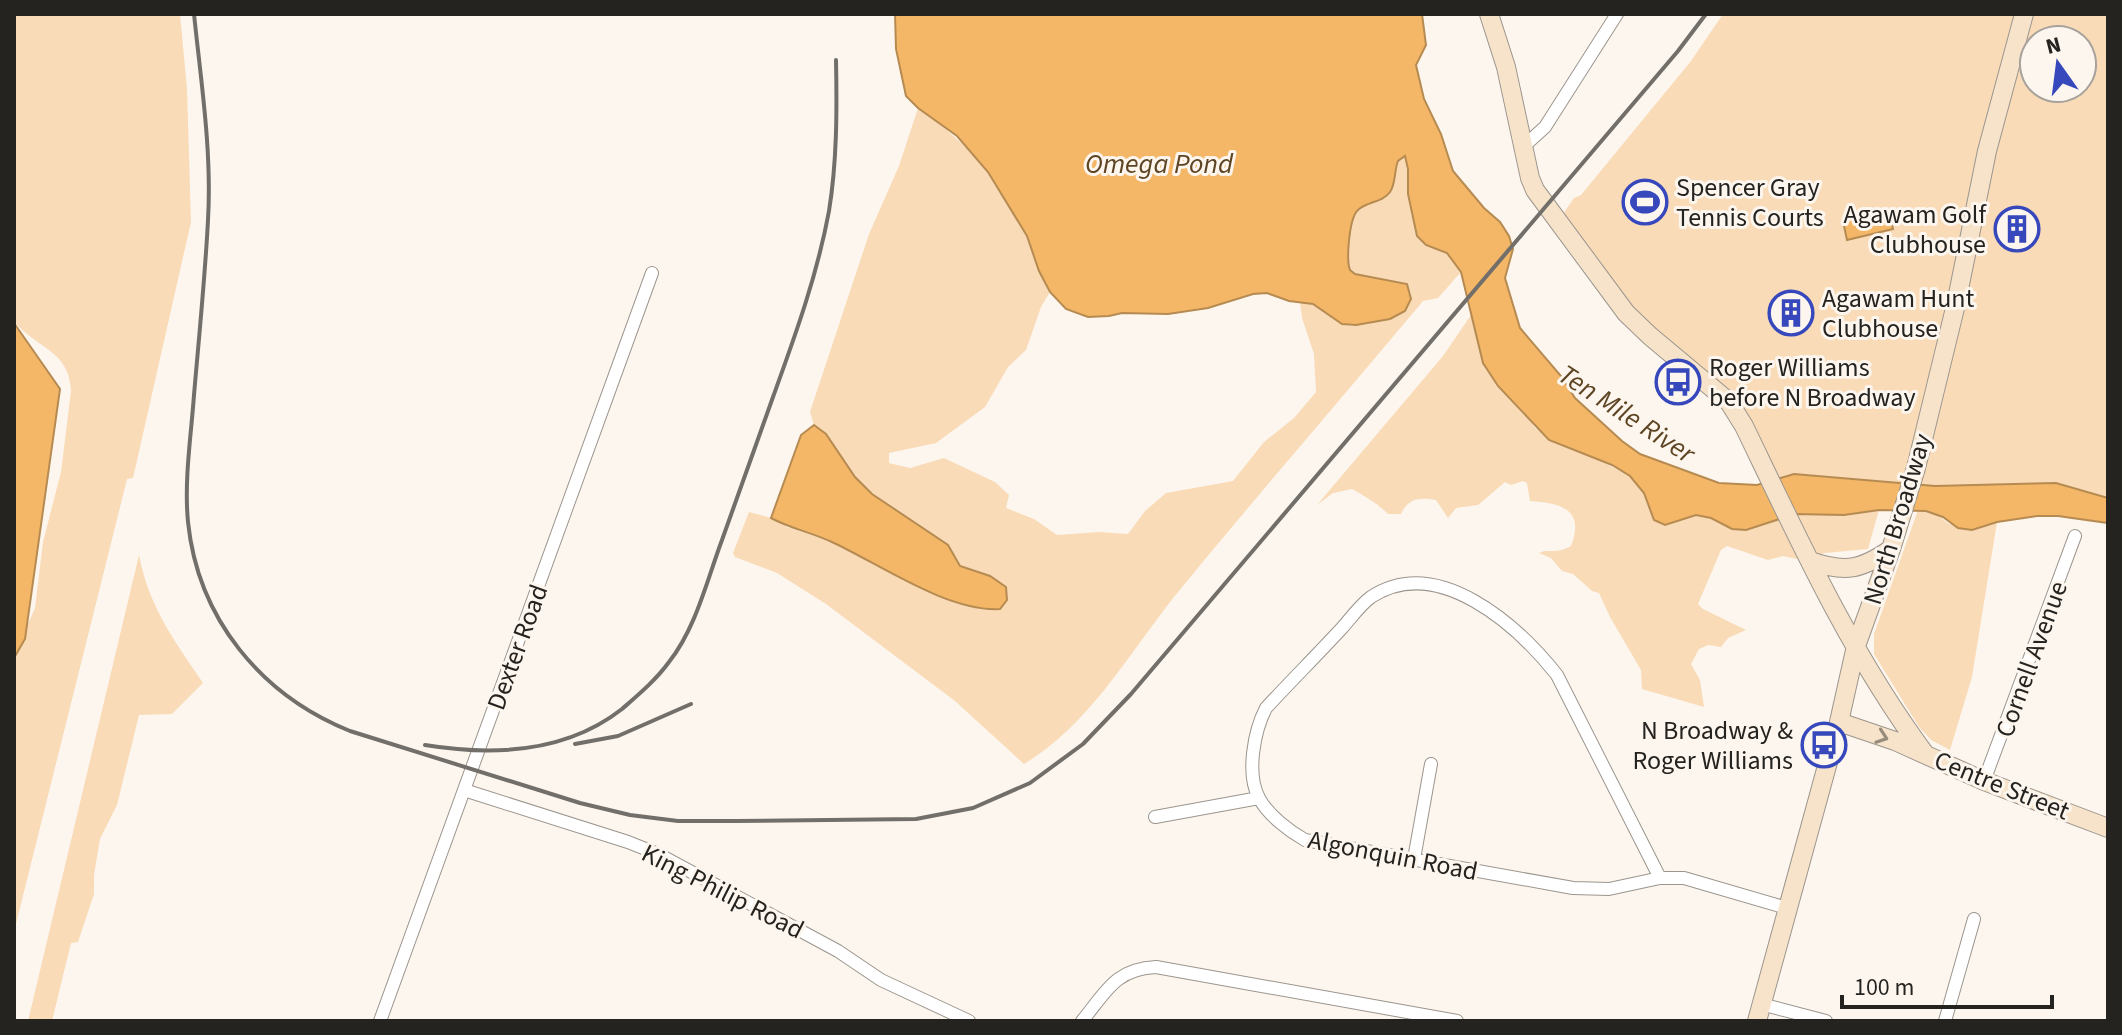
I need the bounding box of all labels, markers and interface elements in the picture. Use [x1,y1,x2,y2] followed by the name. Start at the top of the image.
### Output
[2018,24,2098,104] north arrow
[2042,28,2064,63] text: N
[1085,144,1234,184] water label: Omega Pond
[1676,169,1824,236] place label: Spencer Gray Tennis Courts
[1621,178,1669,226] sports icon: Spencer Gray Tennis Courts
[1843,196,1987,263] place label: Agawam Golf Clubhouse
[1993,205,2041,253] building icon: Agawam Golf Clubhouse
[1822,280,1975,347] place label: Agawam Hunt Clubhouse
[1767,289,1815,337] building icon: Agawam Hunt Clubhouse
[1709,349,1916,416] place label: Roger Williams before N Broadway
[1550,355,1704,474] water label: Ten Mile River
[1654,358,1702,406] bus stop icon: Roger Williams before N Broadway
[1854,429,1941,609] street label: North Broadway
[1986,576,2077,742] street label: Cornell Avenue
[478,579,557,715] street label: Dexter Road
[1632,712,1793,779] place label: N Broadway & Roger Williams
[1800,721,1848,769] bus stop icon: N Broadway & Roger Williams
[1874,727,1888,744] one-way arrow
[1929,742,2075,829] street label: Centre Street
[1305,821,1481,890] street label: Algonquin Road
[635,835,810,948] street label: King Philip Road
[1842,959,2052,1009] scale bar
[1854,970,1914,1005] text: 100 m

